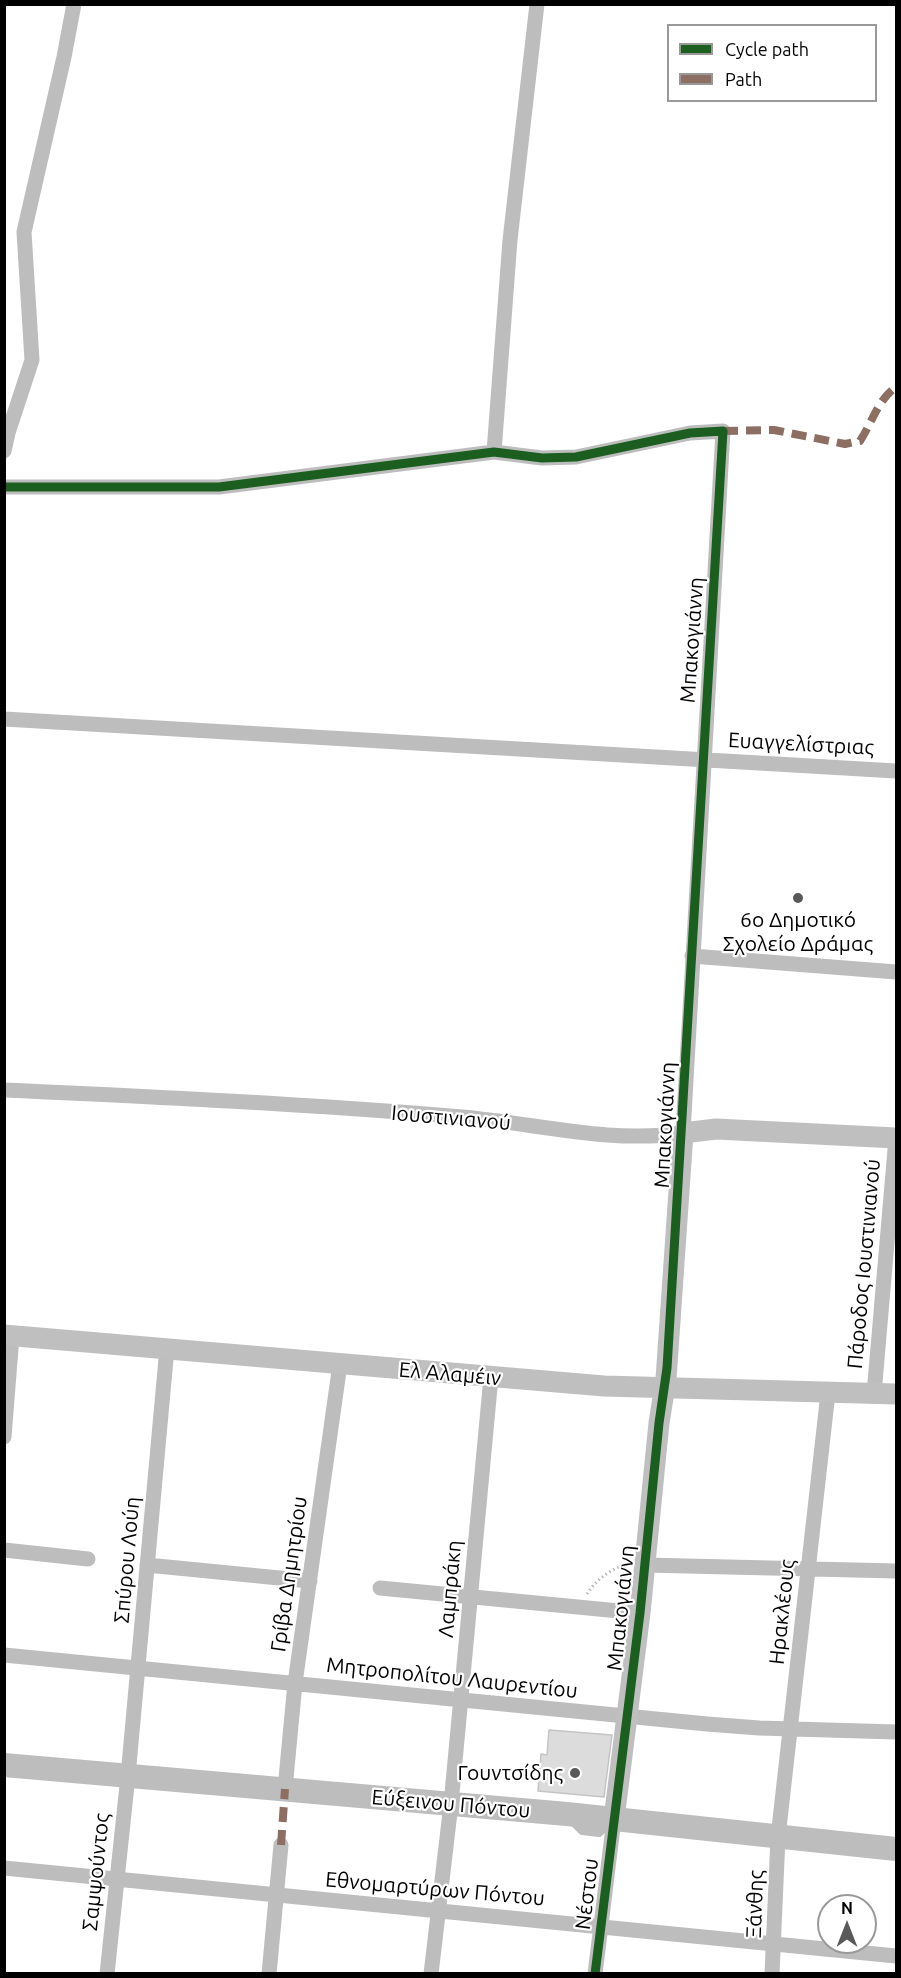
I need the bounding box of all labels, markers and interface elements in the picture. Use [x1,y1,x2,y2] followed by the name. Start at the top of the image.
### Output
[667,24,877,102] legend
[725,39,809,59] text: Cycle path
[725,69,762,89] text: Path
[675,576,709,704] street label: Μπακογιάννη
[727,728,875,760] street label: Ευαγγελίστριας
[791,891,805,905] marker: 6o Δημοτικό Σχολείο Δράμας
[723,907,873,957] place label: 6o Δημοτικό Σχολείο Δράμας
[649,1061,681,1189] street label: Μπακογιάννη
[390,1100,512,1136] street label: Ιουστινιανού
[842,1158,886,1370] street label: Πάροδος Ιουστινιανού
[398,1357,502,1391] street label: Ελ Αλαμέιν
[266,1495,312,1653] street label: Γρίβα Δημητρίου
[109,1496,145,1624] street label: Σπύρου Λούη
[433,1539,467,1639] street label: Λαμπράκη
[602,1544,640,1672] street label: Μπακογιάννη
[764,1558,800,1666] street label: Ηρακλέους
[325,1652,579,1704] street label: Μητροπολίτου Λαυρεντίου
[458,1760,563,1786] place label: Γουντσίδης
[568,1766,582,1780] marker: Γουντσίδης
[371,1785,531,1823] street label: Εύξεινου Πόντου
[77,1812,115,1932] street label: Σαμψούντος
[570,1857,604,1931] street label: Νέστου
[324,1867,546,1911] street label: Εθνομαρτύρων Πόντου
[741,1869,769,1939] street label: Ξάνθης
[817,1894,877,1954] north arrow
[841,1899,853,1917] text: N

